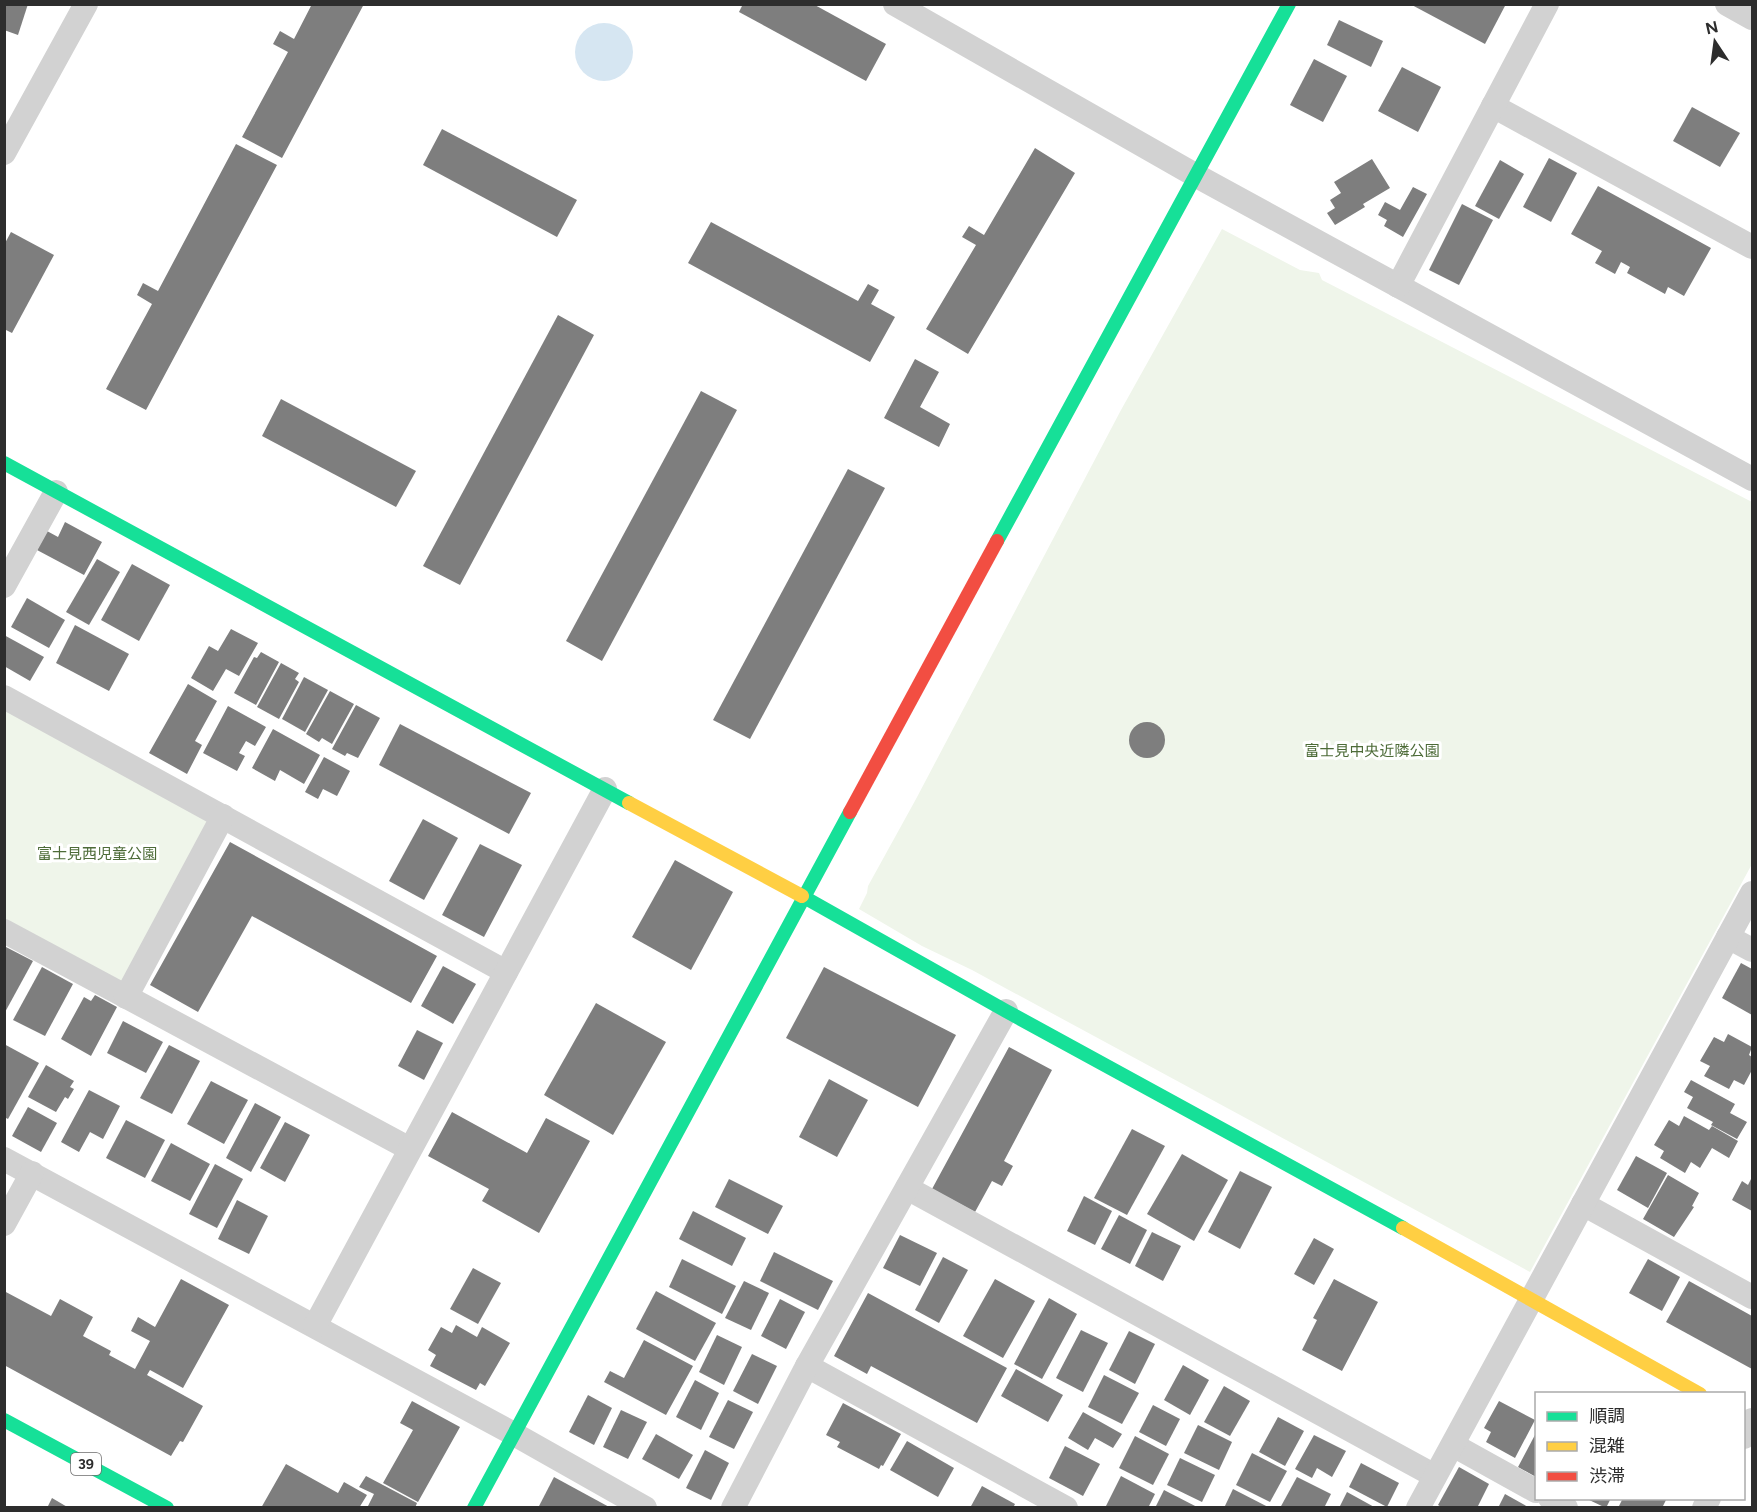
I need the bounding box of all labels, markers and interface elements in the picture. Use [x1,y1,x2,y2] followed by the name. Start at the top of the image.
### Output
[1685,12,1745,72] north arrow
[1704,17,1720,39] text: N
[1304,742,1440,760] park label: 富士見中央近隣公園
[37,845,157,863] park label: 富士見西児童公園
[1535,1392,1745,1500] legend
[1589,1405,1625,1427] text: 順調
[1589,1435,1625,1457] text: 混雑
[71,1453,101,1475] road number: 39
[1589,1465,1625,1487] text: 渋滞

